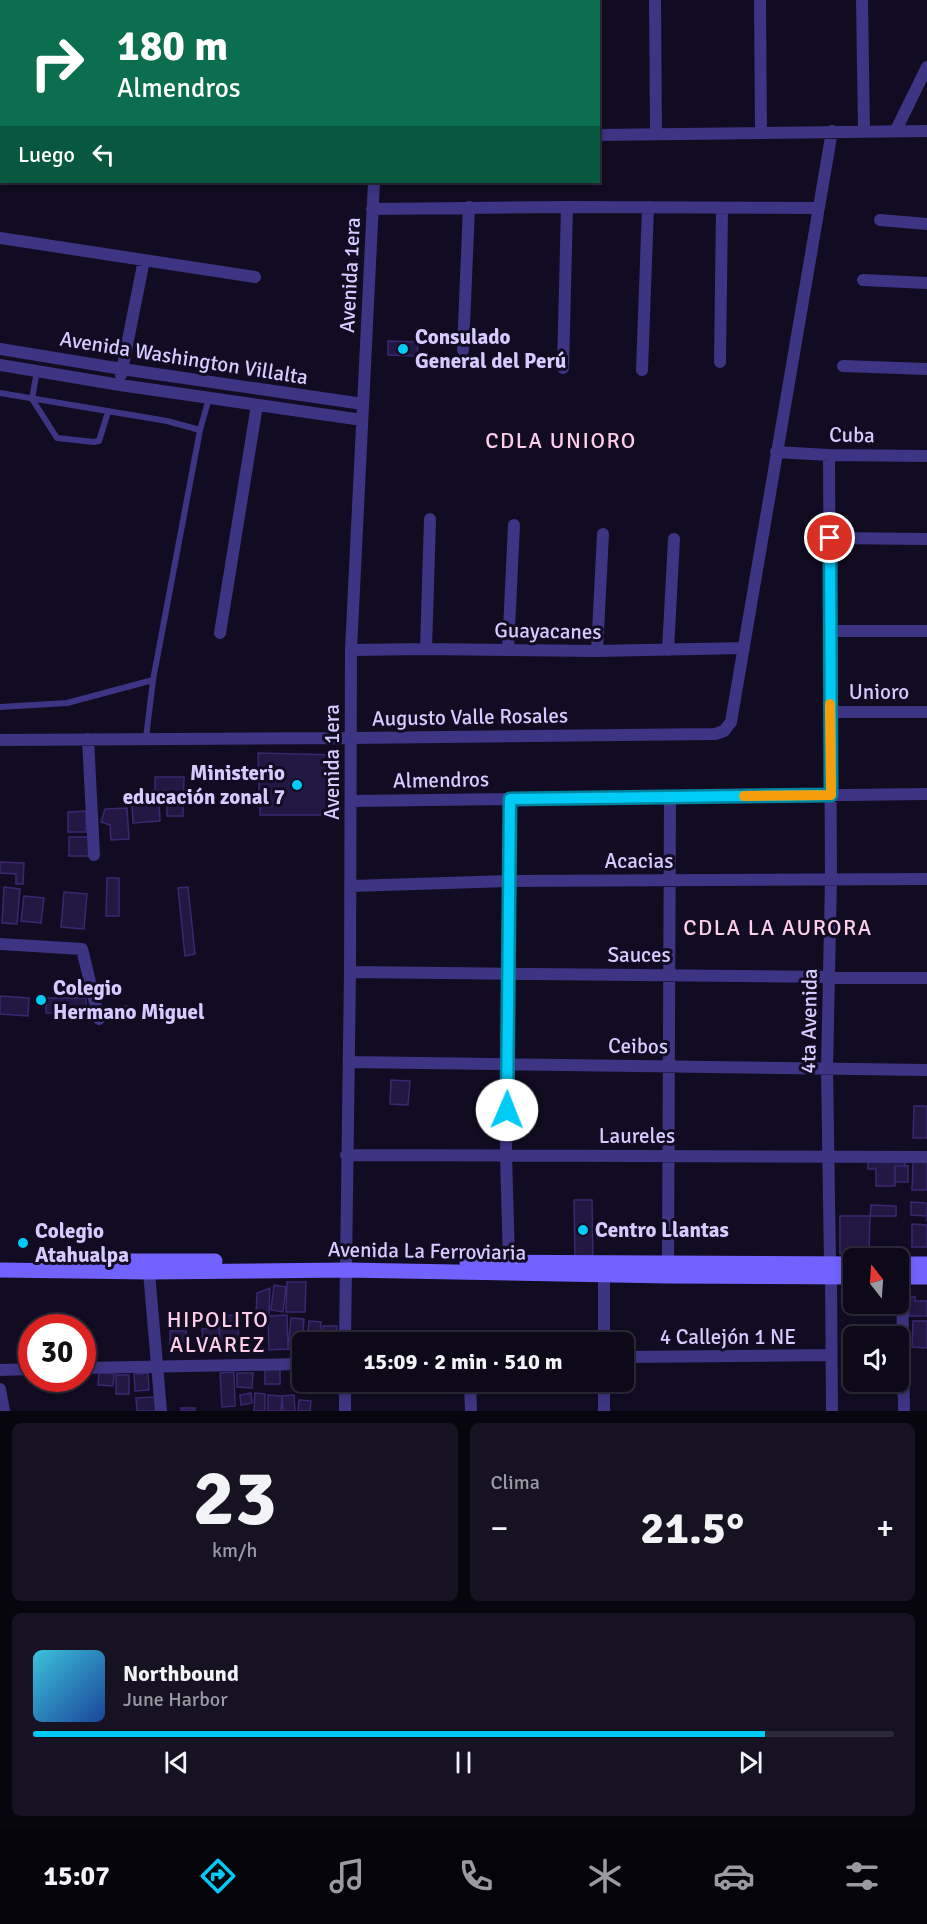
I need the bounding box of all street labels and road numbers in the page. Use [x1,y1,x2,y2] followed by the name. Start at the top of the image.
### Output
[334,216,366,334] street label: Avenida 1era
[58,326,310,390] street label: Avenida Washington Villalta
[829,422,875,448] street label: Cuba
[494,617,602,645] street label: Guayacanes
[849,679,909,705] street label: Unioro
[372,702,568,732] street label: Augusto Valle Rosales
[319,704,345,820] street label: Avenida 1era
[393,766,489,794] street label: Almendros
[605,848,673,874] street label: Acacias
[607,942,671,968] street label: Sauces
[795,968,823,1074] street label: 4ta Avenida
[608,1032,668,1060] street label: Ceibos
[599,1123,675,1149] street label: Laureles
[328,1236,526,1266] street label: Avenida La Ferroviaria
[660,1324,796,1350] street label: 4 Callejón 1 NE

